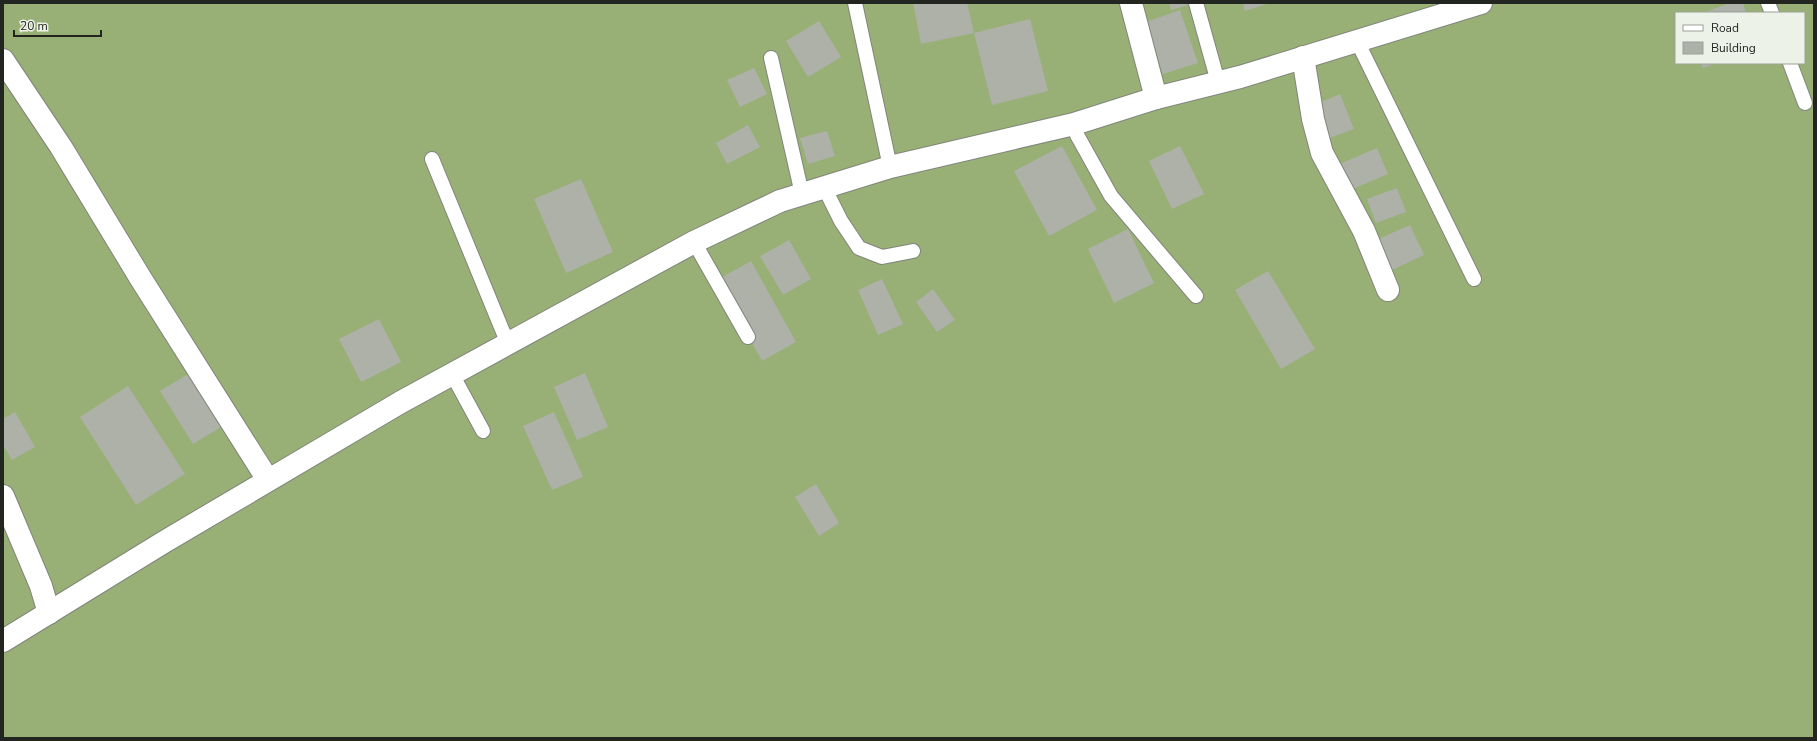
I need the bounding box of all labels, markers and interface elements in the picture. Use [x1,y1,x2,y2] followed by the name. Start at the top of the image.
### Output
[14,12,101,38] scale bar
[1675,12,1805,64] legend
[20,18,48,34] text: 20 m
[1711,20,1739,36] text: Road
[1711,40,1756,56] text: Building

